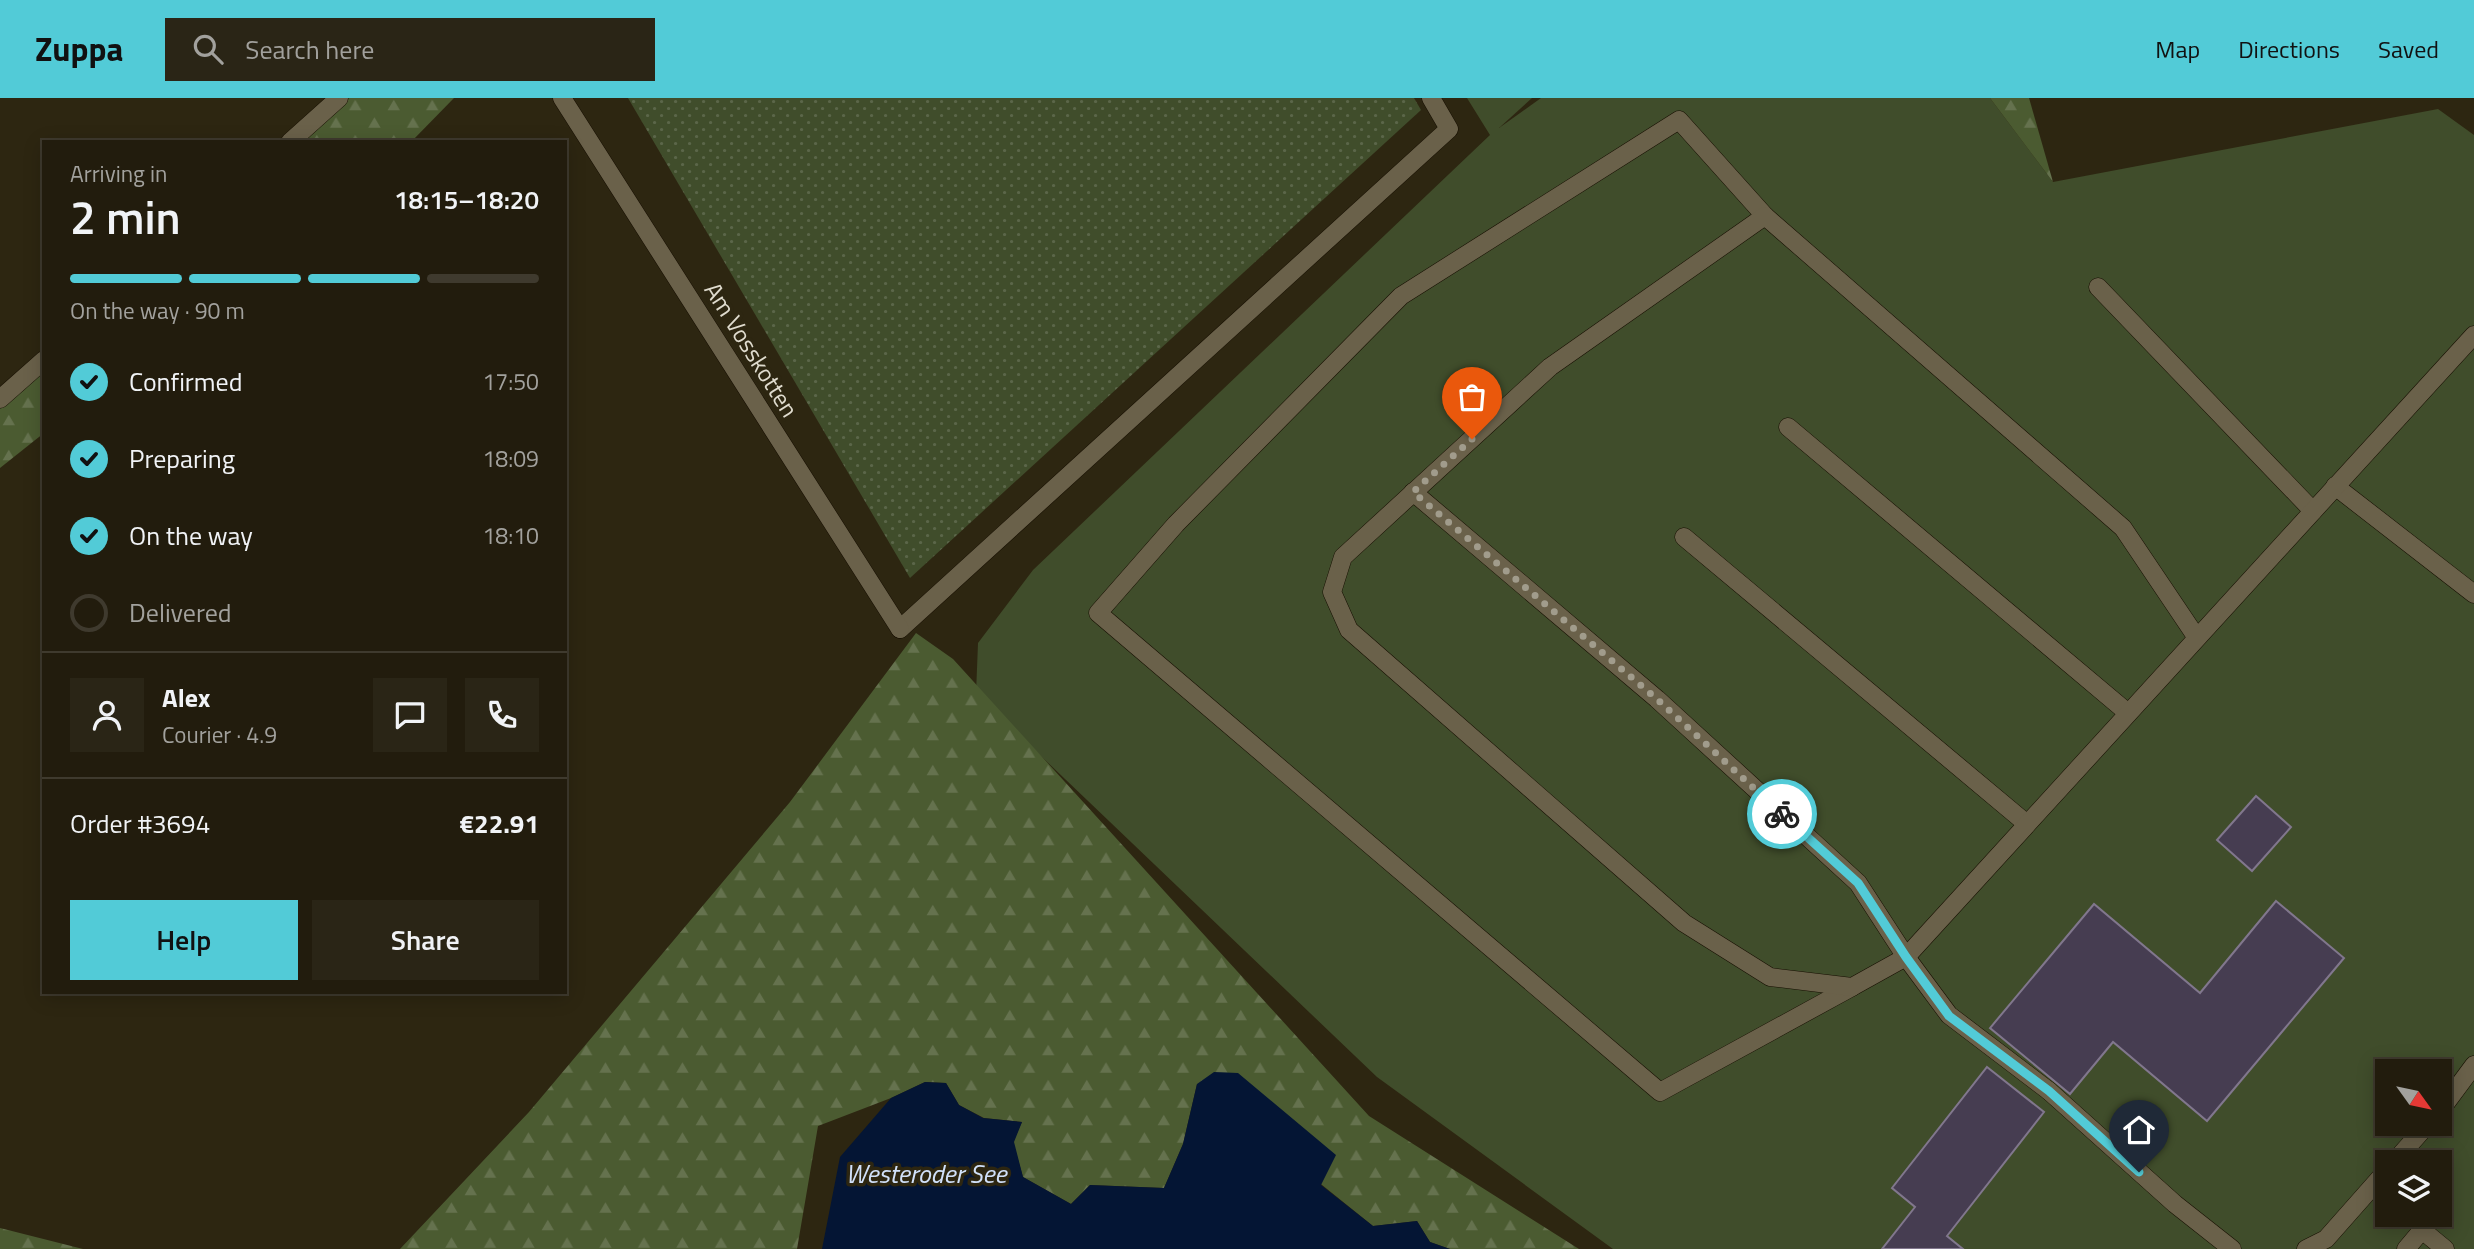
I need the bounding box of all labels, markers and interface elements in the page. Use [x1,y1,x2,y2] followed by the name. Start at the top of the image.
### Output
[165,18,655,81] search box
[35,24,123,74] text: Zuppa
[189,30,227,68] icon: search
[245,30,374,69] text: Search here
[2155,31,2200,67] text: Map
[2238,31,2340,67] text: Directions
[2378,31,2439,67] text: Saved
[70,156,167,191] text: Arriving in
[394,180,539,219] text: 18:15–18:20
[70,182,181,252] text: 2 min
[696,275,808,424] street label: Am Vosskotten
[70,293,245,328] text: On the way · 90 m
[129,362,243,401] text: Confirmed
[70,363,108,401] icon: check
[482,364,539,399] text: 17:50
[1442,367,1502,439] pin
[1453,378,1491,416] icon: bag
[129,439,235,478] text: Preparing
[70,440,108,478] icon: check
[482,441,539,476] text: 18:09
[129,516,253,555] text: On the way
[70,517,108,555] icon: check
[482,518,539,553] text: 18:10
[129,593,232,632] text: Delivered
[70,678,144,752] button: person
[162,678,210,717] text: Alex
[373,678,447,752] button: chat
[465,678,539,752] button: phone
[162,717,277,752] text: Courier · 4.9
[1747,779,1817,849] courier
[1763,795,1801,833] icon: bike
[70,804,210,843] text: Order #3694
[460,804,539,843] text: €22.91
[70,900,298,980] button: Help
[312,900,539,980] button: Share
[2375,1059,2452,1136] north arrow
[2375,1059,2452,1227] map controls
[2109,1100,2169,1172] pin
[2120,1111,2158,1149] icon: home
[2375,1150,2452,1227] button: layers
[845,1154,1009,1193] water label: Westeroder See

